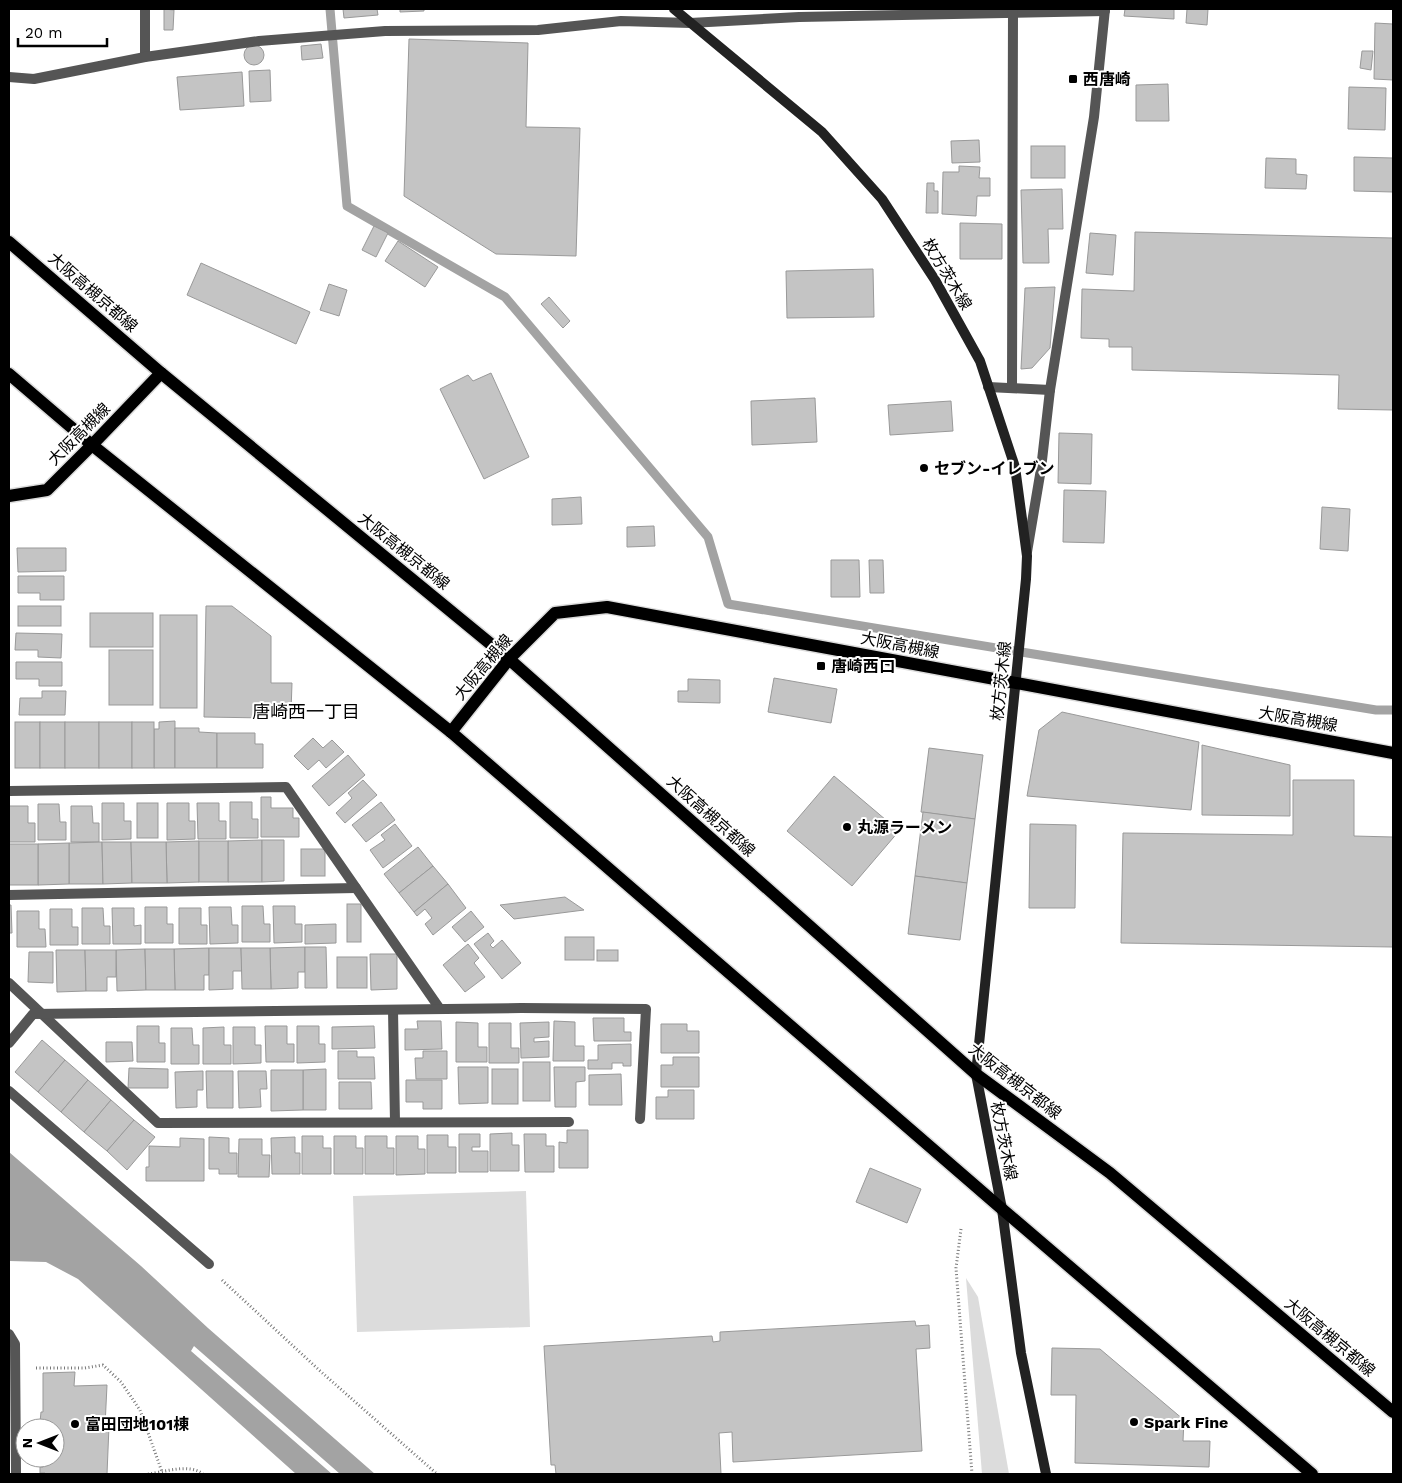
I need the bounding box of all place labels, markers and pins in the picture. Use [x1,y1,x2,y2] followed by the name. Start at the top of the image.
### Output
[1083,70,1131,89] place label: 西唐崎
[1067,73,1079,85] marker: 西唐崎
[934,459,1054,478] place label: セブン-イレブン
[918,462,930,474] marker: セブン-イレブン
[831,657,895,676] place label: 唐崎西口
[815,660,827,672] marker: 唐崎西口
[857,818,952,837] place label: 丸源ラーメン
[841,821,853,833] marker: 丸源ラーメン
[1144,1413,1228,1432] place label: Spark Fine
[85,1415,189,1434] place label: 富田団地101棟
[1128,1416,1140,1428] marker: Spark Fine
[69,1418,81,1430] marker: 富田団地101棟

